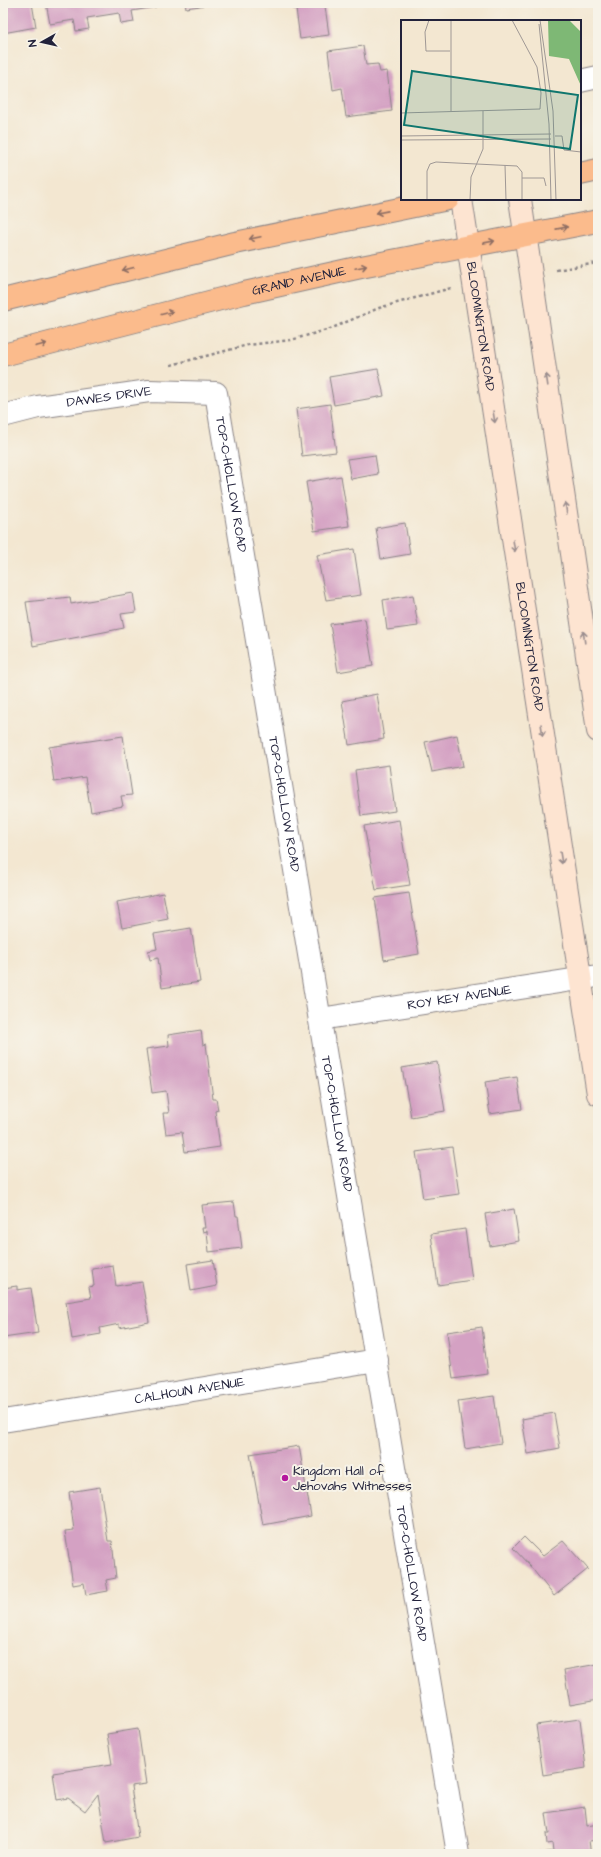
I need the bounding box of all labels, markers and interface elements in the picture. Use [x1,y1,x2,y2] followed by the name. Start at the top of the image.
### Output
[401,20,581,200] inset map
[22,22,62,62] north arrow
[25,39,41,48] text: N
[376,208,389,216] one-way arrow
[555,224,568,232] one-way arrow
[248,235,261,243] one-way arrow
[482,238,495,246] one-way arrow
[462,261,499,393] street label: BLOOMINGTON ROAD
[250,262,348,300] street label: GRAND AVENUE
[354,262,367,270] one-way arrow
[122,266,135,273] one-way arrow
[160,308,173,316] one-way arrow
[34,341,47,349] one-way arrow
[543,374,551,387] one-way arrow
[65,382,153,412] street label: DAWES DRIVE
[490,411,498,424] one-way arrow
[211,415,251,554] street label: TOP-O-HOLLOW ROAD
[562,502,570,515] one-way arrow
[510,539,518,552] one-way arrow
[511,581,548,713] street label: BLOOMINGTON ROAD
[580,631,588,644] one-way arrow
[538,723,546,736] one-way arrow
[264,735,304,874] street label: TOP-O-HOLLOW ROAD
[558,851,566,864] one-way arrow
[406,980,513,1014] street label: ROY KEY AVENUE
[317,1054,357,1194] street label: TOP-O-HOLLOW ROAD
[133,1373,246,1408] street label: CALHOUN AVENUE
[293,1462,412,1495] place label: Kingdom Hall of Jehovahs Witnesses
[280,1473,290,1483] marker: Kingdom Hall of Jehovahs Witnesses
[391,1504,432,1643] street label: TOP-O-HOLLOW ROAD

